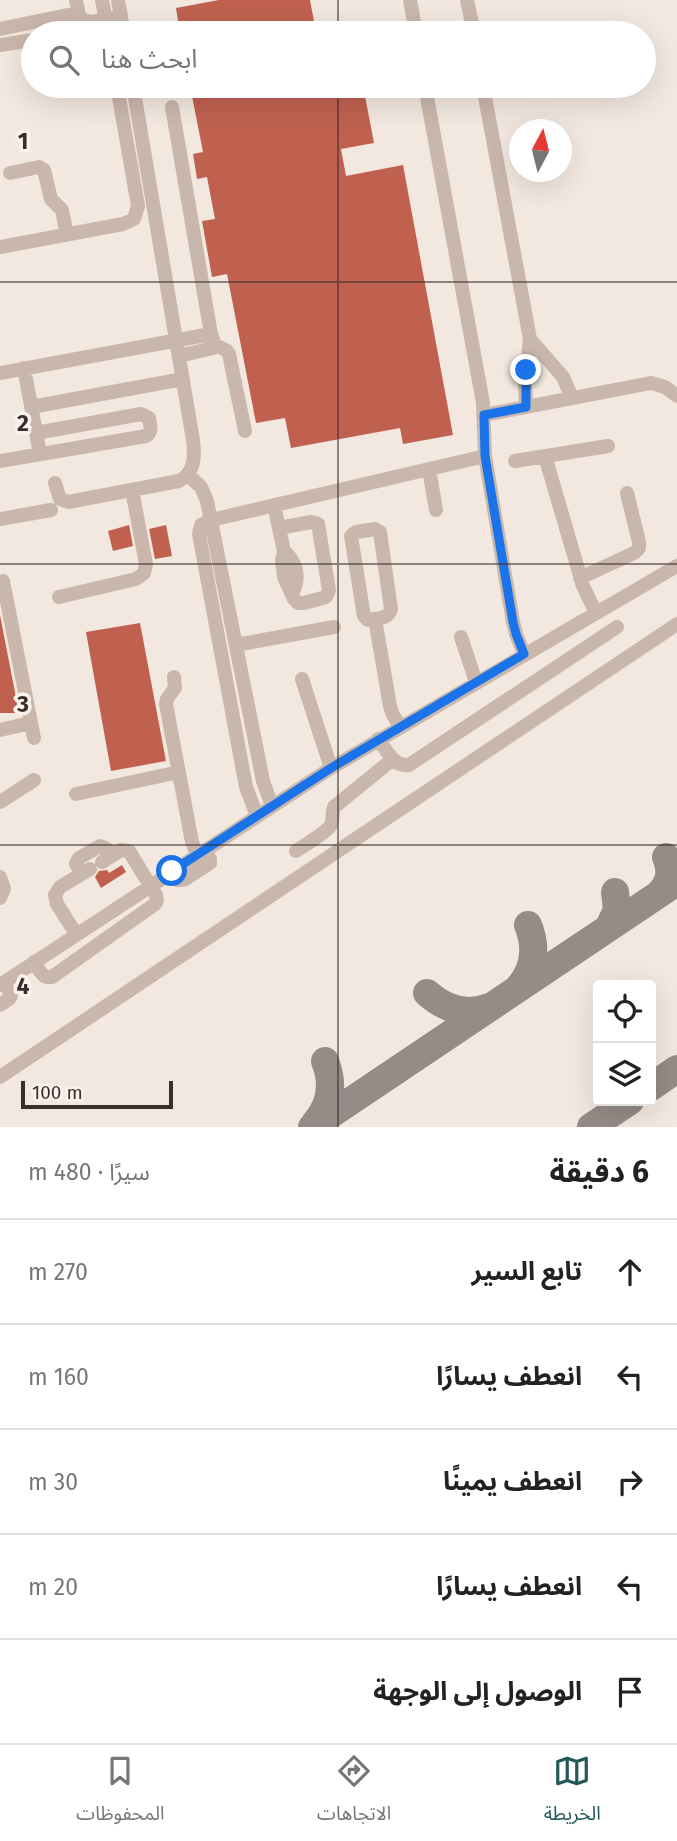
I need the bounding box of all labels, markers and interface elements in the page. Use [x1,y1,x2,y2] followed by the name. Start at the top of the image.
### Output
[21,21,656,98] search box
[45,41,83,79] icon: search
[101,44,197,75] text: ابحث هنا
[509,119,572,182] north arrow
[18,127,28,155] text: 1
[510,354,541,385] route end
[17,409,29,437] text: 2
[16,690,29,718] text: 3
[156,855,187,886] route start
[17,972,30,1000] text: 4
[593,980,656,1106] map controls
[593,980,656,1043] button: locate
[593,1043,656,1106] button: layers
[21,1078,173,1110] scale bar
[32,1081,83,1104] text: 100 m
[549,1154,649,1190] text: 6 دقيقة
[28,1158,150,1186] text: سيرًا · 480 m
[611,1253,649,1291] icon: ahead
[472,1256,582,1287] text: تابع السير
[28,1258,88,1286] text: 270 m
[611,1358,649,1396] icon: left
[436,1361,582,1392] text: انعطف يسارًا
[28,1363,89,1391] text: 160 m
[611,1463,649,1501] icon: right
[443,1466,582,1497] text: انعطف يمينًا
[28,1468,78,1496] text: 30 m
[611,1568,649,1606] icon: left
[436,1571,582,1602] text: انعطف يسارًا
[28,1573,78,1601] text: 20 m
[611,1673,649,1711] icon: arrive
[373,1676,582,1707] text: الوصول إلى الوجهة
[76,1752,165,1834] tab: المحفوظات
[317,1752,391,1834] tab: الاتجاهات
[544,1752,601,1834] tab: الخريطة

